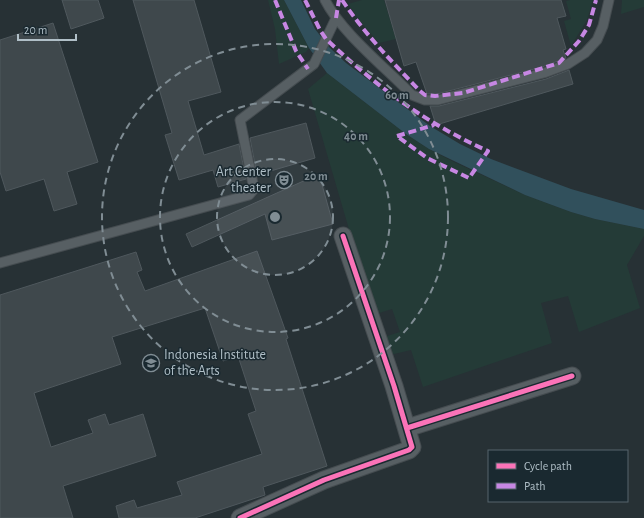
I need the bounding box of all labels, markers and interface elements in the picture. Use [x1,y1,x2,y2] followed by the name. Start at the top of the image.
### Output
[18,16,76,42] scale bar
[24,24,47,36] text: 20 m
[385,89,409,101] text: 60 m
[344,130,368,142] text: 40 m
[216,165,271,195] place label: Art Center theater
[274,170,294,190] theatre icon: Art Center theater
[304,170,328,182] text: 20 m
[268,210,282,224] centre of rings
[164,348,266,378] place label: Indonesia Institute of the Arts
[141,353,161,373] school or university icon: Indonesia Institute of the Arts
[488,450,628,502] legend
[524,460,572,473] text: Cycle path
[524,480,546,492] text: Path

